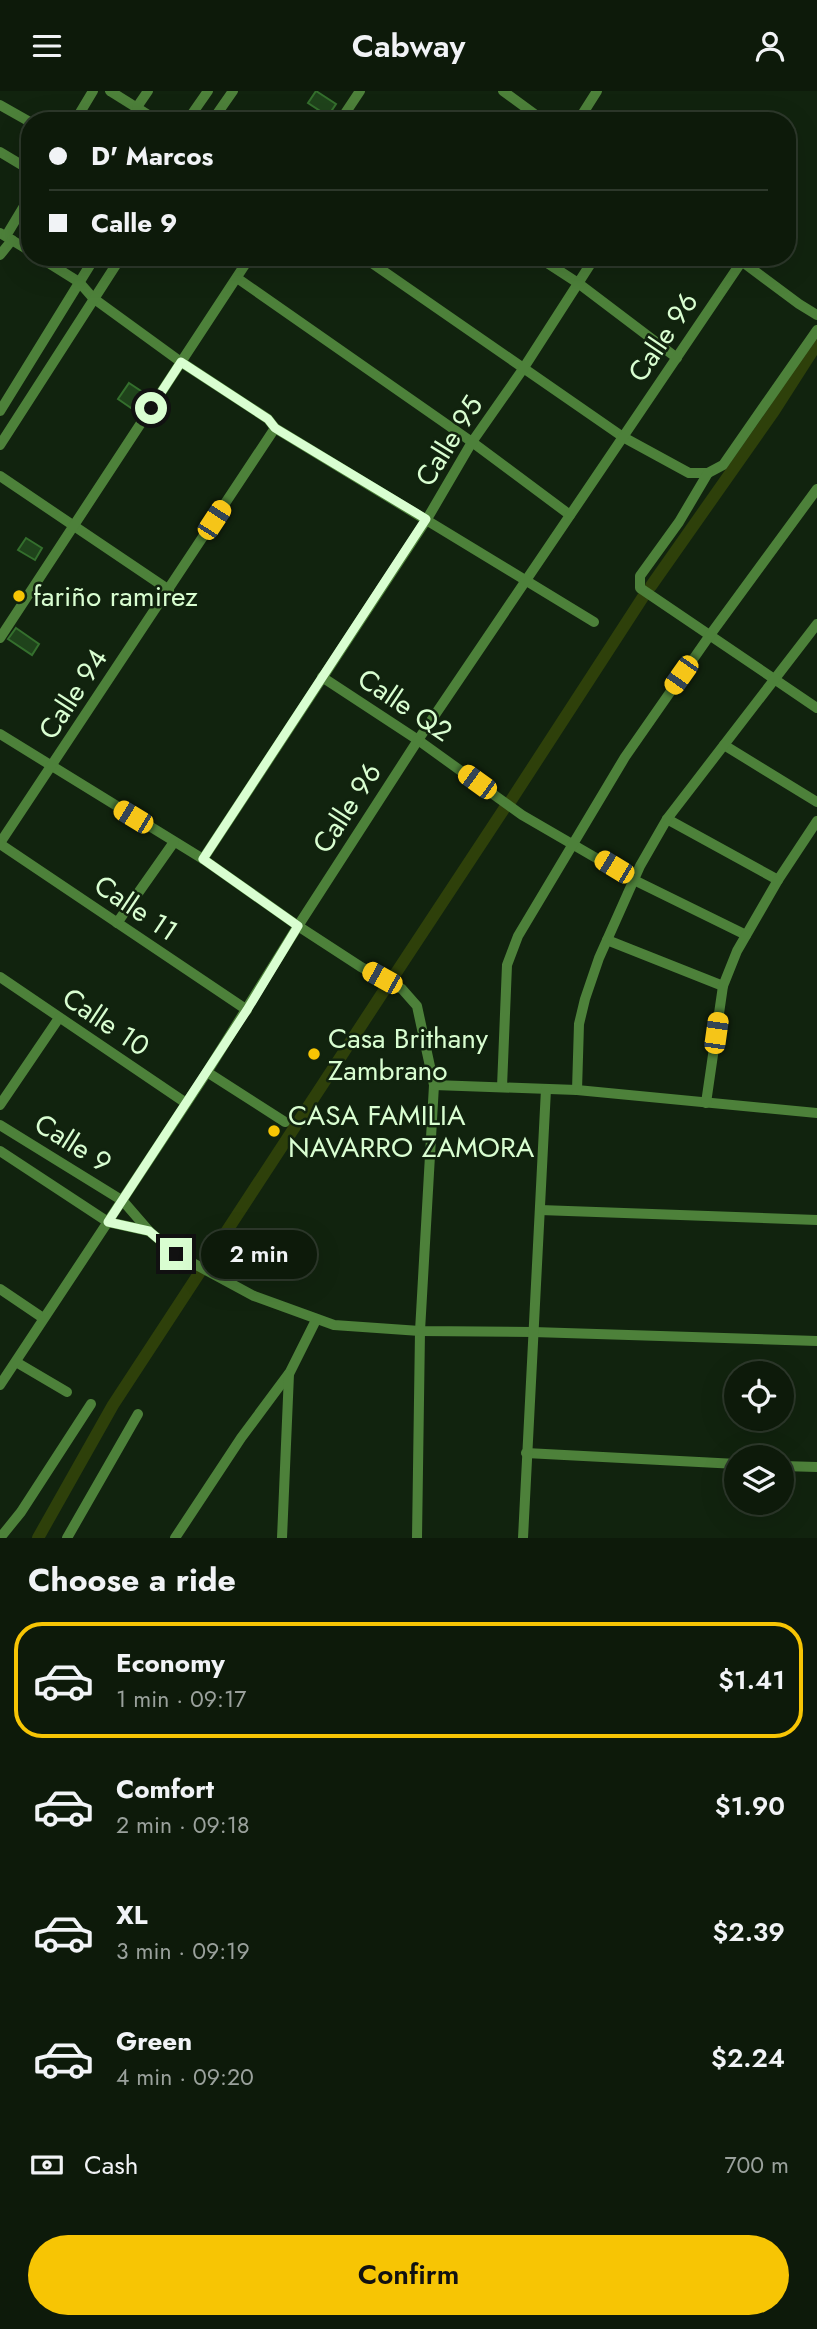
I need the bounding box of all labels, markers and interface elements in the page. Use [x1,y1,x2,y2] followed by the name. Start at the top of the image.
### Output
[352,23,465,69] text: Cabway
[28,27,66,65] icon: menu
[751,27,789,65] icon: person
[91,137,213,175] text: D' Marcos
[91,204,177,242] text: Calle 9
[618,284,708,390] street label: Calle 96
[405,388,493,494] street label: Calle 95
[135,392,167,424] route start
[194,497,235,543] car
[33,576,198,617] place label: fariño ramirez
[11,588,27,604] marker: fariño ramirez
[28,641,118,747] street label: Calle 94
[661,652,702,698] car
[349,658,461,752] street label: Calle Q2
[302,755,392,861] street label: Calle 96
[454,761,501,803] car
[110,797,157,837] car
[591,847,638,887] car
[86,865,186,951] street label: Calle 11
[359,959,406,997] car
[54,978,158,1066] street label: Calle 10
[703,1011,730,1055] car
[328,1018,489,1091] place label: Casa Brithany Zambrano
[306,1046,322,1062] marker: Casa Brithany Zambrano
[288,1095,535,1168] place label: CASA FAMILIA NAVARRO ZAMORA
[26,1103,120,1183] street label: Calle 9
[266,1123,282,1139] marker: CASA FAMILIA NAVARRO ZAMORA
[200,1229,316,1279] callout: 2 min
[229,1237,289,1271] text: 2 min
[160,1238,192,1270] route end
[724,1361,794,1515] map controls
[724,1361,794,1431] button: locate
[724,1445,794,1515] button: layers
[28,1557,236,1603] text: Choose a ride
[116,1644,225,1682] text: Economy
[32,1649,95,1712] icon: car
[718,1661,785,1699] text: $1.41
[116,1682,246,1716] text: 1 min · 09:17
[116,1770,214,1808] text: Comfort
[32,1775,95,1838] icon: car
[715,1787,785,1825] text: $1.90
[116,1808,250,1842] text: 2 min · 09:18
[116,1896,148,1934] text: XL
[32,1901,95,1964] icon: car
[712,1913,785,1951] text: $2.39
[116,1934,250,1968] text: 3 min · 09:19
[116,2022,192,2060] text: Green
[32,2027,95,2090] icon: car
[711,2039,785,2077] text: $2.24
[116,2060,254,2094] text: 4 min · 09:20
[28,2146,66,2184] icon: cash
[84,2146,138,2184] text: Cash
[724,2148,789,2182] text: 700 m
[28,2235,789,2315] button: Confirm

